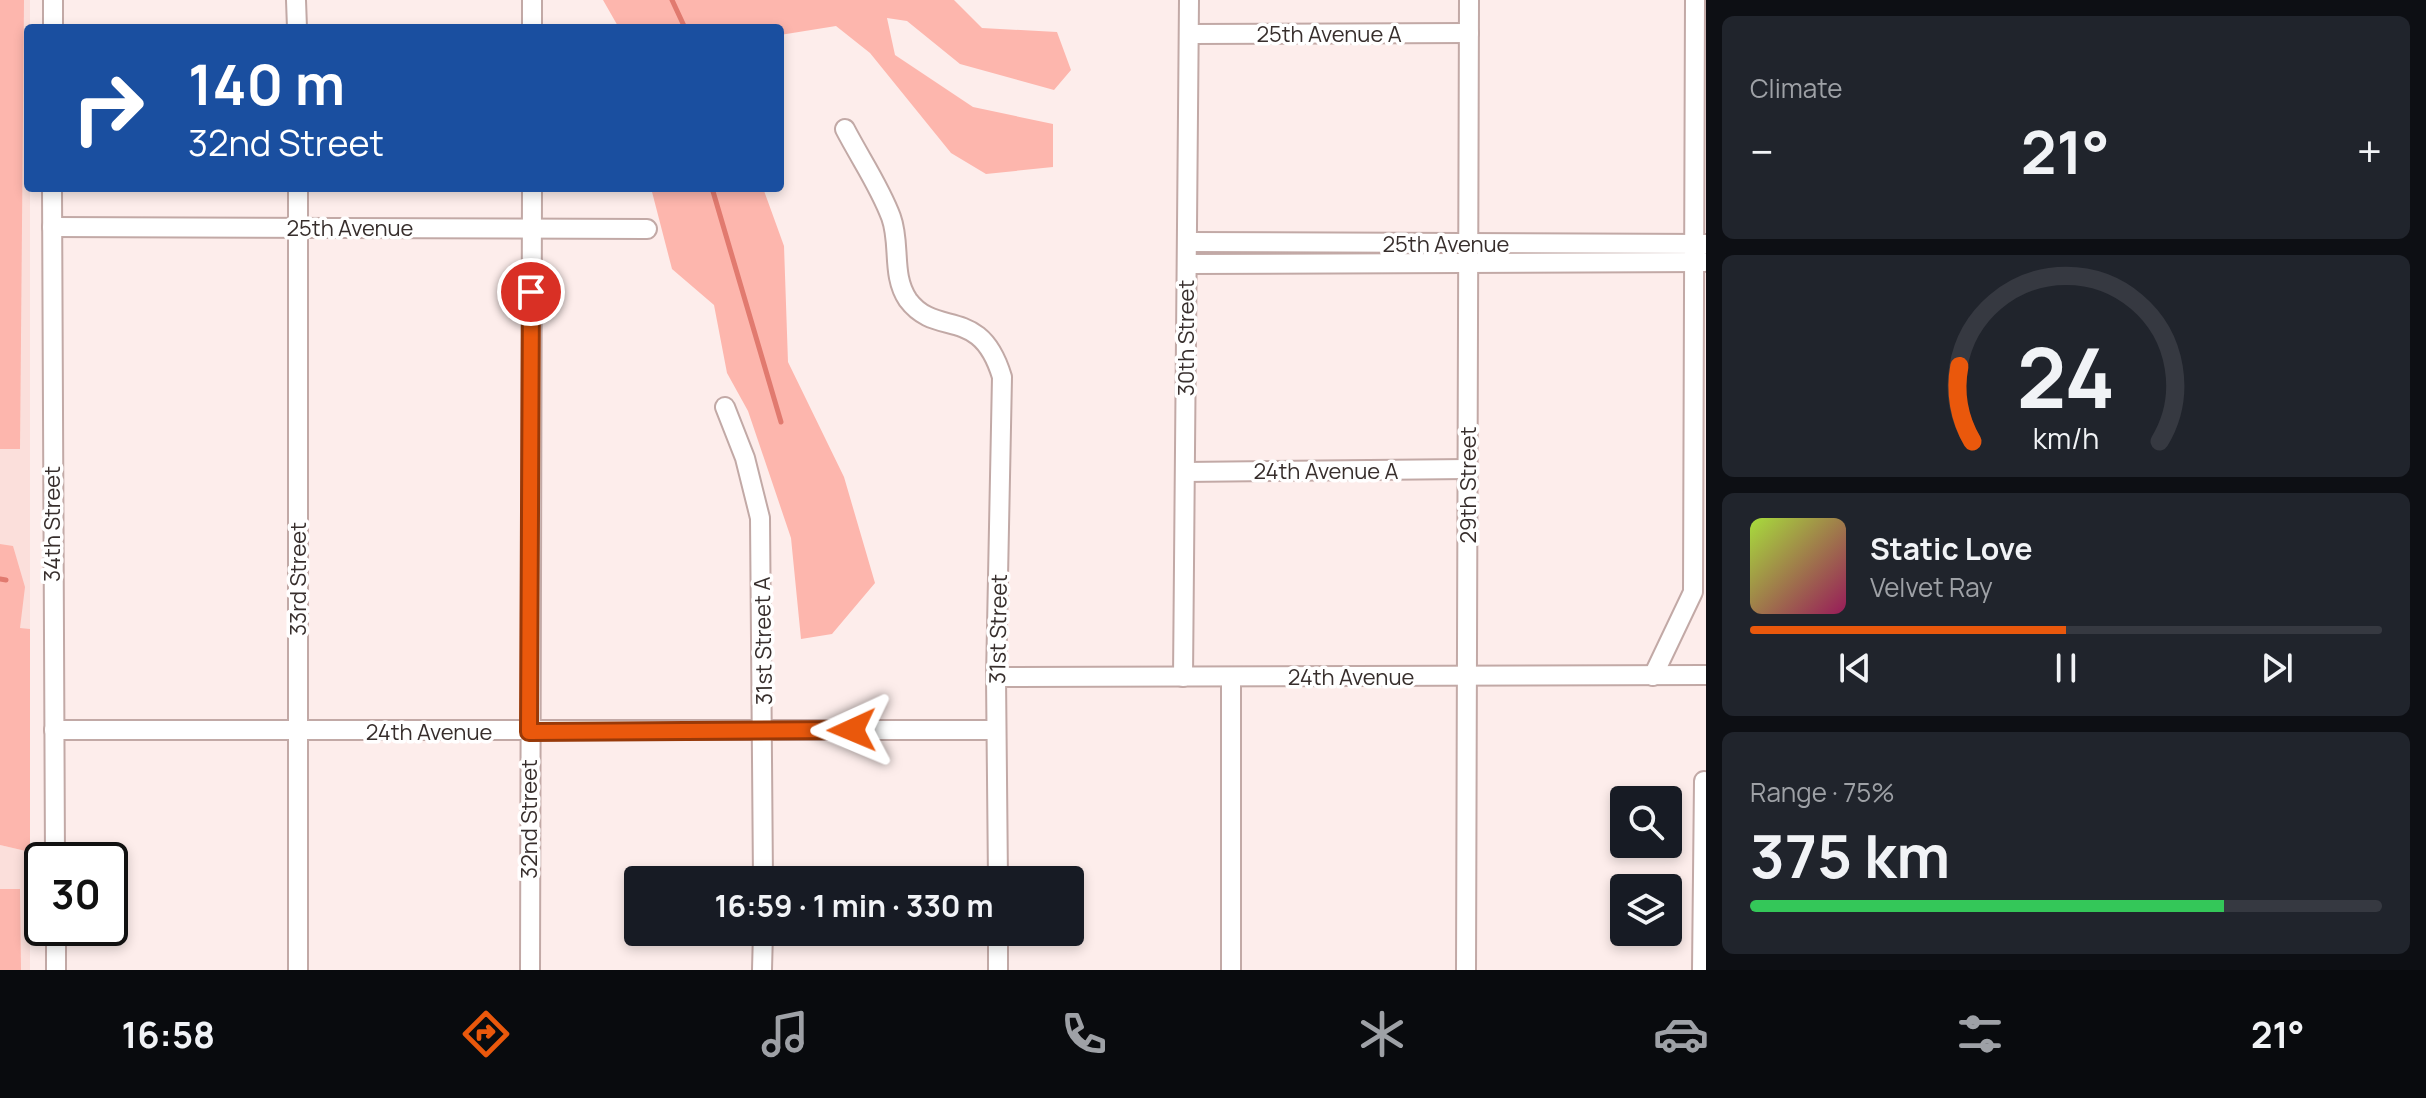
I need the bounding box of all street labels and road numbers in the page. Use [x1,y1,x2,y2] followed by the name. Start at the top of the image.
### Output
[1256,19,1402,49] street label: 25th Avenue A
[287,213,414,243] street label: 25th Avenue
[1383,229,1510,259] street label: 25th Avenue
[1171,280,1201,396] street label: 30th Street
[1453,426,1483,544] street label: 29th Street
[1253,456,1399,486] street label: 24th Avenue A
[37,466,67,582] street label: 34th Street
[283,522,313,636] street label: 33rd Street
[982,573,1014,684] street label: 31st Street
[747,576,779,705] street label: 31st Street A
[1288,662,1414,692] street label: 24th Avenue
[366,717,492,747] street label: 24th Avenue
[514,759,544,879] street label: 32nd Street

